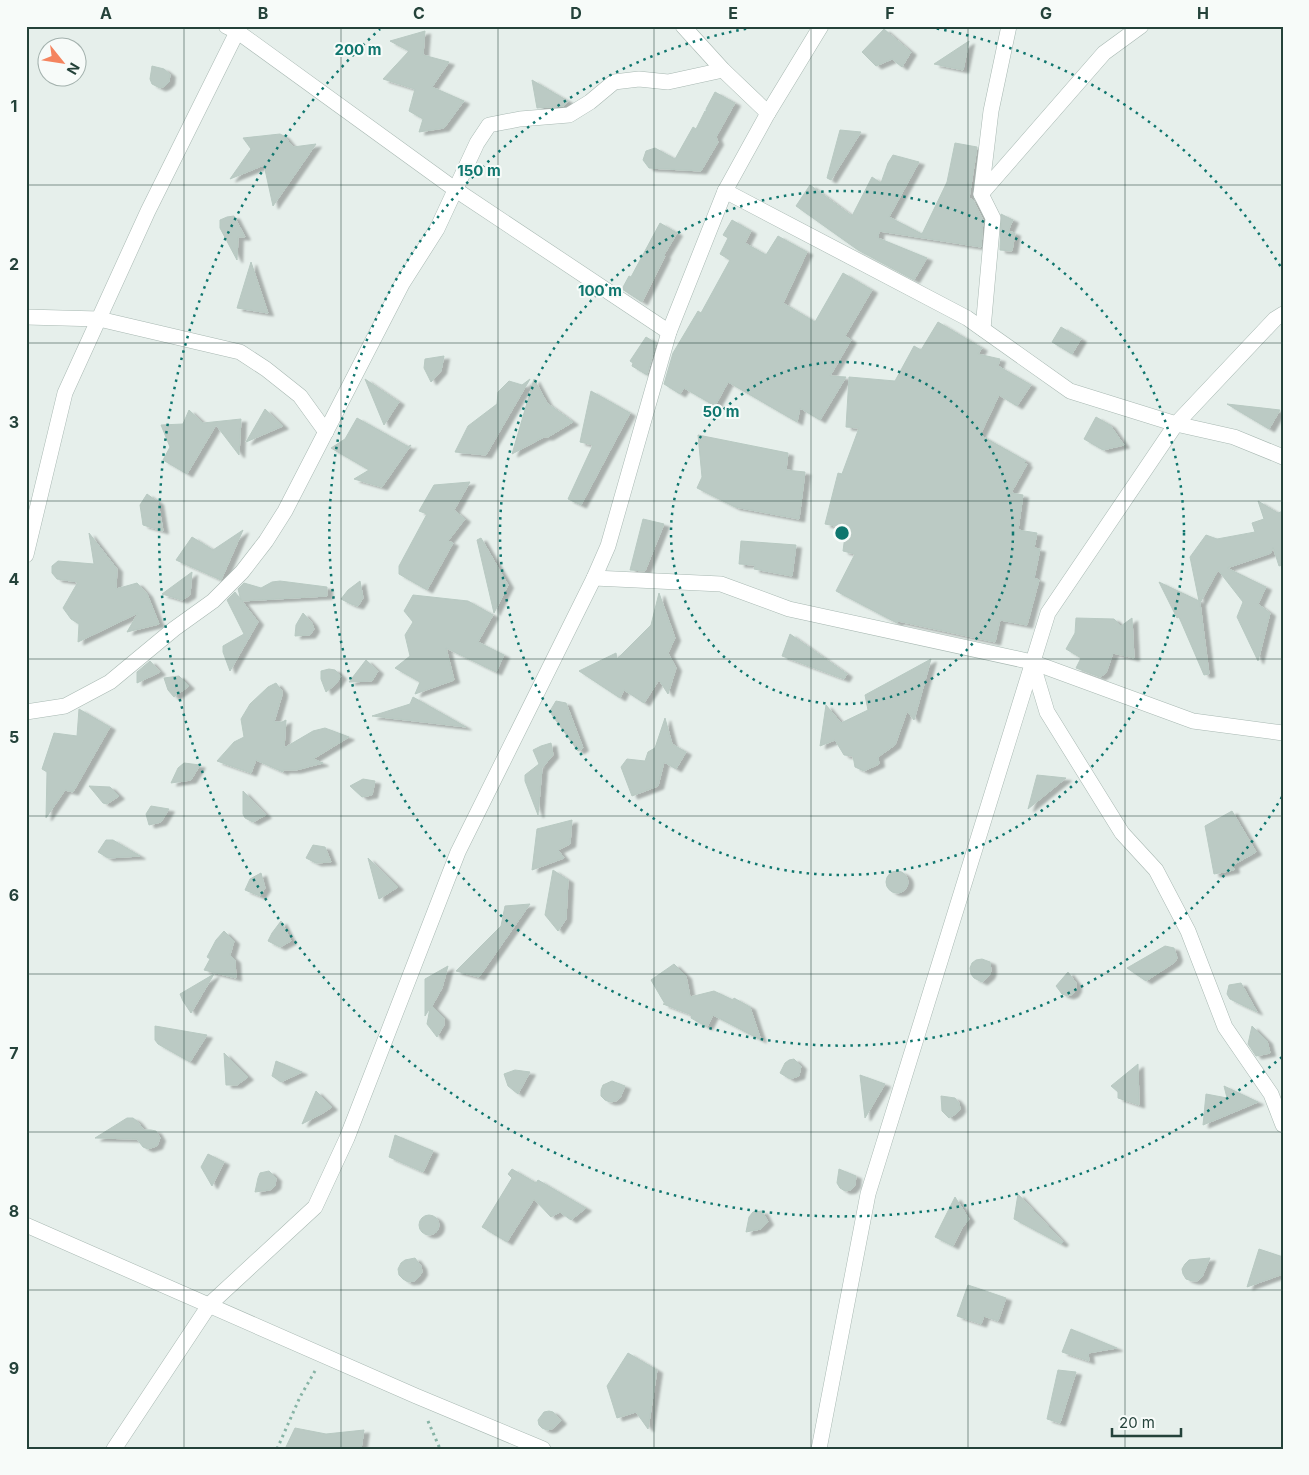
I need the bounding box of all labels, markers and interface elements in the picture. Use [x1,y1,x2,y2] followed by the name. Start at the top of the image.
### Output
[100,3,112,23] text: A
[258,3,268,23] text: B
[413,3,425,23] text: C
[570,3,582,23] text: D
[728,3,738,23] text: E
[885,3,895,23] text: F
[1040,3,1052,23] text: G
[1197,3,1209,23] text: H
[38,38,88,88] north arrow
[335,40,381,59] text: 200 m
[64,60,84,78] text: N
[11,96,17,116] text: 1
[457,161,501,180] text: 150 m
[9,254,19,274] text: 2
[578,281,622,300] text: 100 m
[703,402,739,421] text: 50 m
[9,412,19,432] text: 3
[833,524,851,542] centre of rings
[9,569,20,589] text: 4
[9,727,19,747] text: 5
[9,885,19,905] text: 6
[9,1043,19,1063] text: 7
[9,1201,19,1221] text: 8
[9,1358,19,1378] text: 9
[1112,1405,1180,1437] scale bar
[1119,1413,1155,1432] text: 20 m

